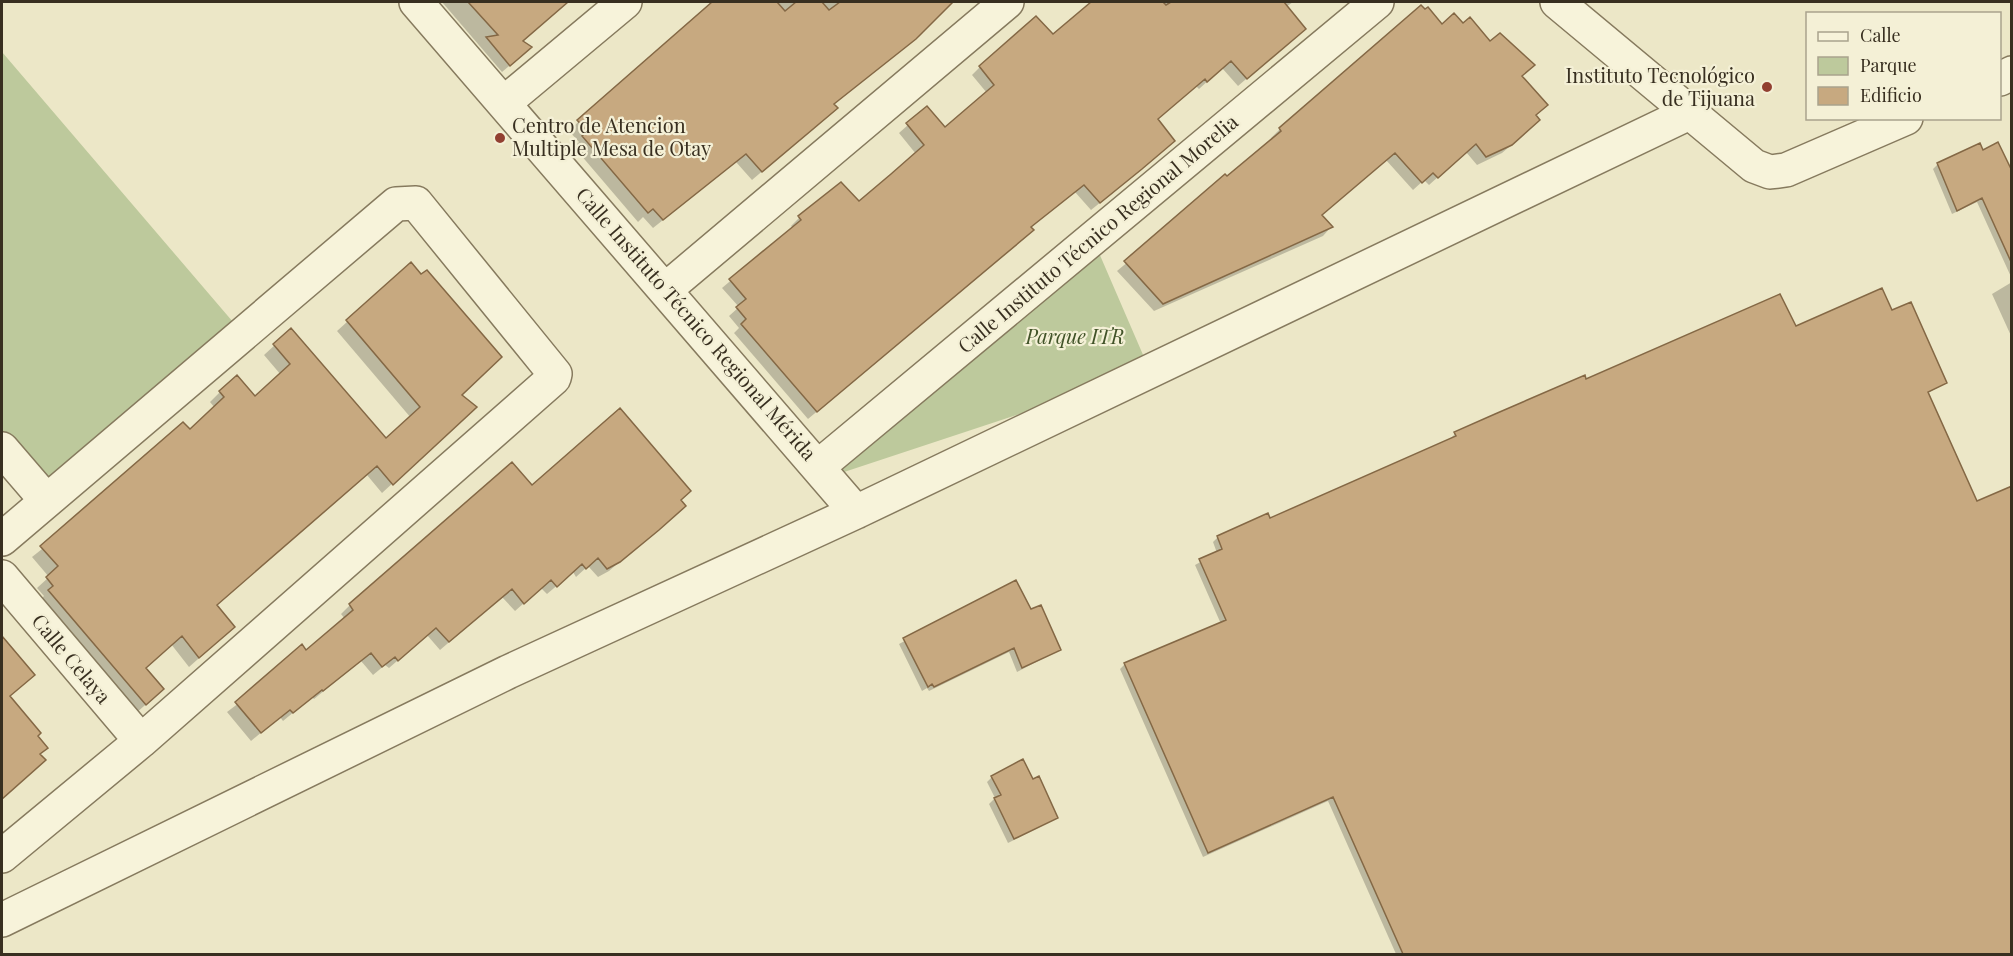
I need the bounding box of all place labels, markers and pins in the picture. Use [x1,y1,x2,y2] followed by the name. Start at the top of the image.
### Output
[1565,61,1755,111] place label: Instituto Tecnológico de Tijuana
[1760,80,1774,94] marker: Instituto Tecnológico de Tijuana
[512,111,711,161] place label: Centro de Atencion Multiple Mesa de Otay
[493,131,507,145] marker: Centro de Atencion Multiple Mesa de Otay

